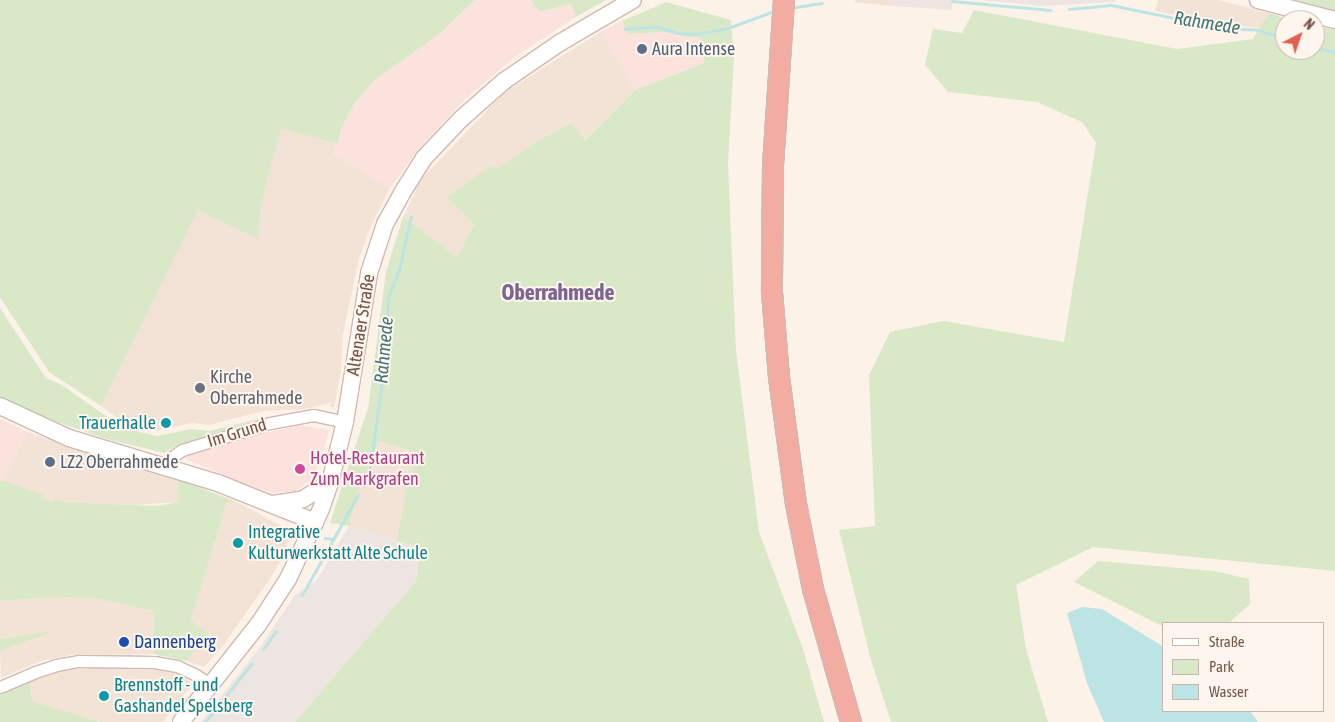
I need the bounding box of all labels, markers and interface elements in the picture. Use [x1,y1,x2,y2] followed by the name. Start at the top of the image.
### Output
[1172,6,1242,40] water label: Rahmede
[1275,10,1325,60] north arrow
[1301,16,1318,33] text: N
[652,38,735,60] place label: Aura Intense
[636,43,648,55] marker: Aura Intense
[342,273,380,377] street label: Altenaer Straße
[502,280,614,306] district label: Oberrahmede
[370,316,398,384] water label: Rahmede
[210,367,302,409] place label: Kirche Oberrahmede
[194,382,206,394] marker: Kirche Oberrahmede
[79,412,156,434] place label: Trauerhalle
[205,414,269,452] street label: Im Grund
[160,417,172,429] marker: Trauerhalle
[310,448,424,490] place label: Hotel-Restaurant Zum Markgrafen
[60,451,178,473] place label: LZ2 Oberrahmede
[44,456,56,468] marker: LZ2 Oberrahmede
[294,463,306,475] marker: Hotel-Restaurant Zum Markgrafen
[248,522,428,564] place label: Integrative Kulturwerkstatt Alte Schule
[232,537,244,549] marker: Integrative Kulturwerkstatt Alte Schule
[1162,622,1325,712] legend
[134,631,216,653] place label: Dannenberg
[1209,633,1245,650] text: Straße
[118,636,130,648] marker: Dannenberg
[1209,658,1234,675] text: Park
[114,675,253,718] place label: Brennstoff - und Gashandel Spelsberg
[1209,683,1248,700] text: Wasser
[98,690,110,702] marker: Brennstoff - und Gashandel Spelsberg

